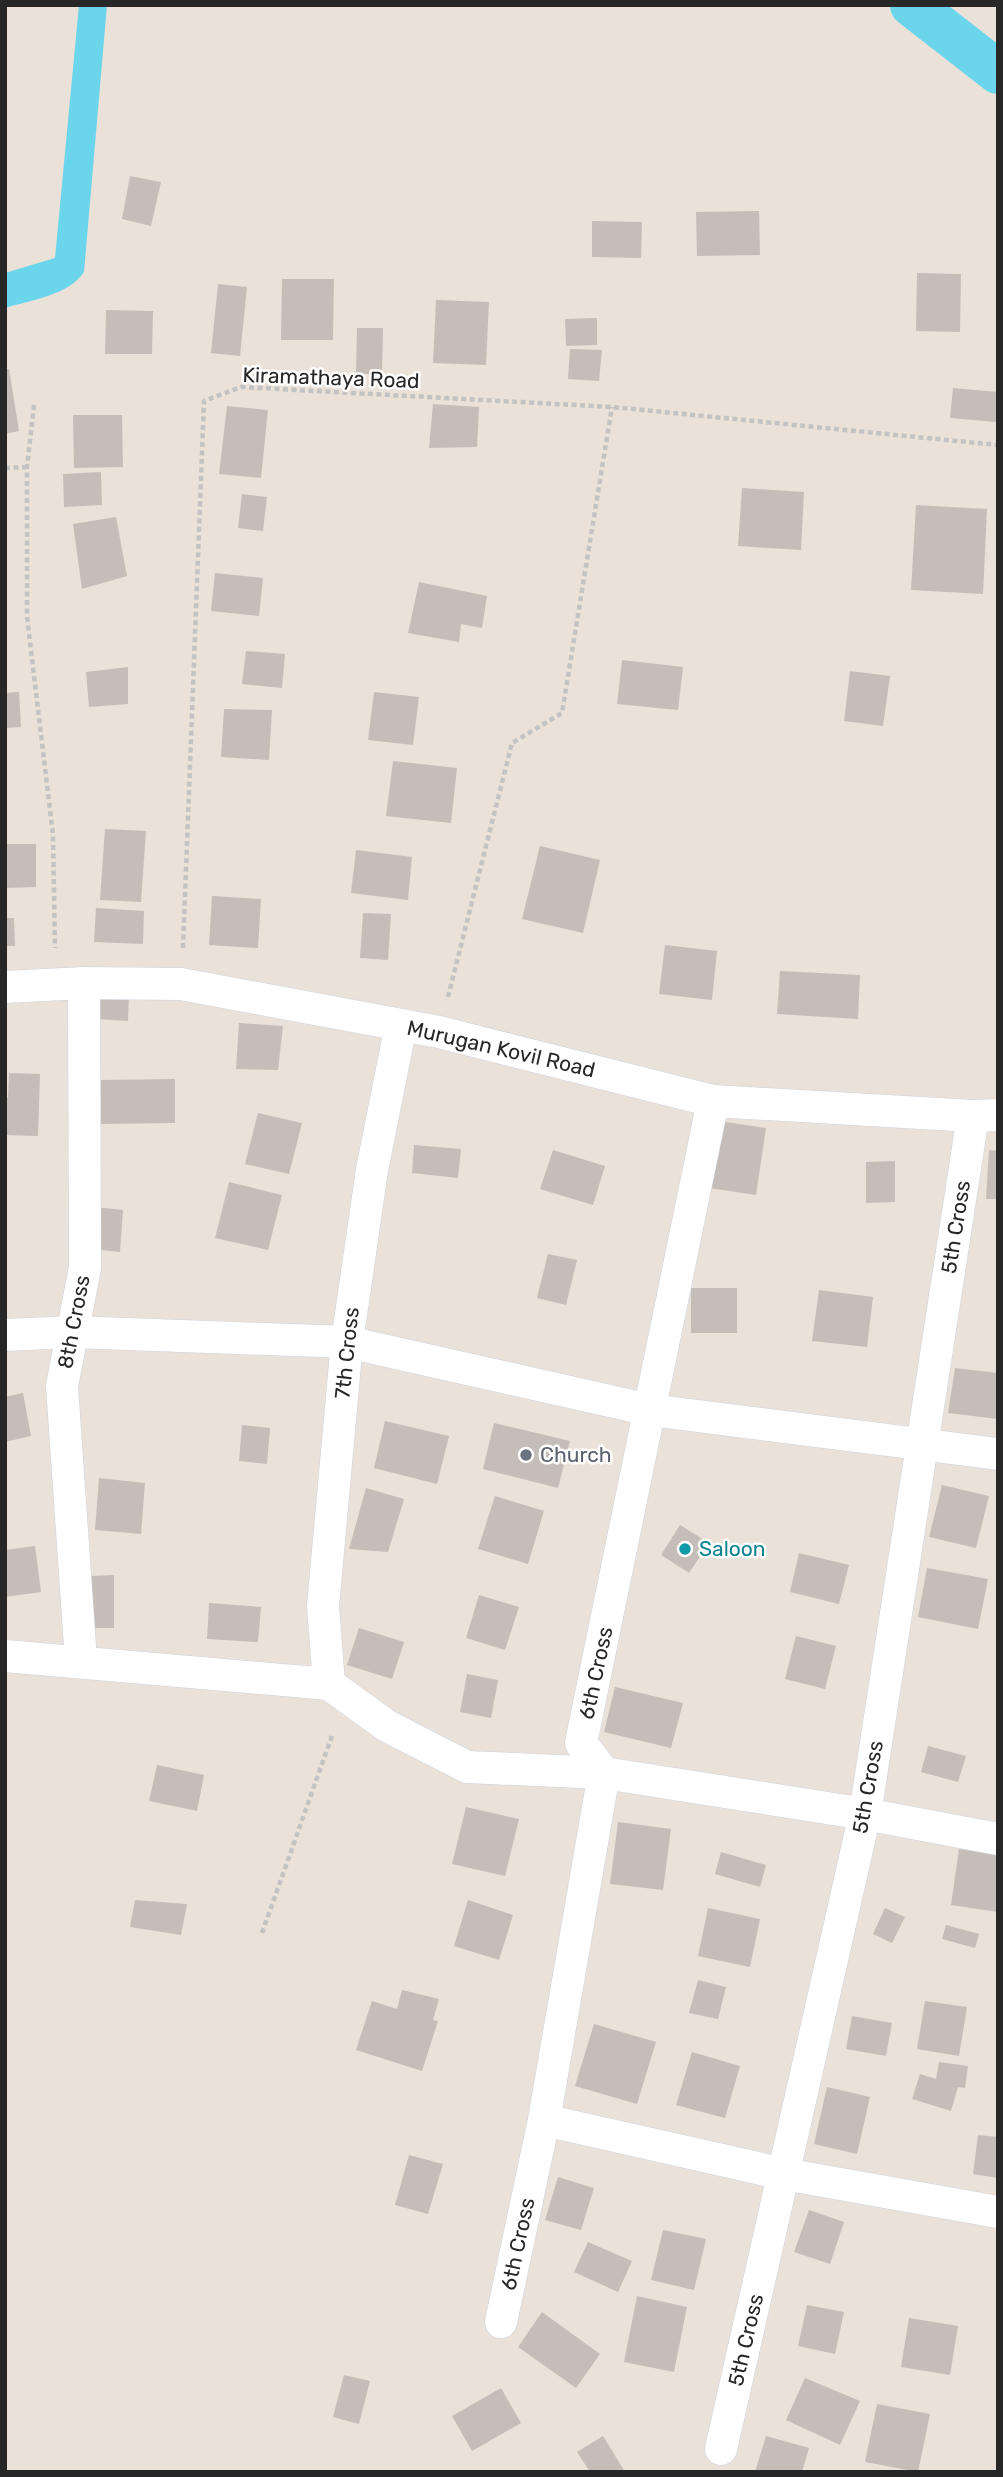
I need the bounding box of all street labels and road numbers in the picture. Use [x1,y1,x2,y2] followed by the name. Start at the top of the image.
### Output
[242,362,420,393] street label: Kiramathaya Road
[405,1015,598,1082] street label: Murugan Kovil Road
[936,1179,975,1275] street label: 5th Cross
[52,1273,95,1371] street label: 8th Cross
[329,1306,364,1400] street label: 7th Cross
[574,1624,618,1721] street label: 6th Cross
[847,1739,888,1835] street label: 5th Cross
[496,2195,540,2292] street label: 6th Cross
[723,2291,768,2388] street label: 5th Cross

